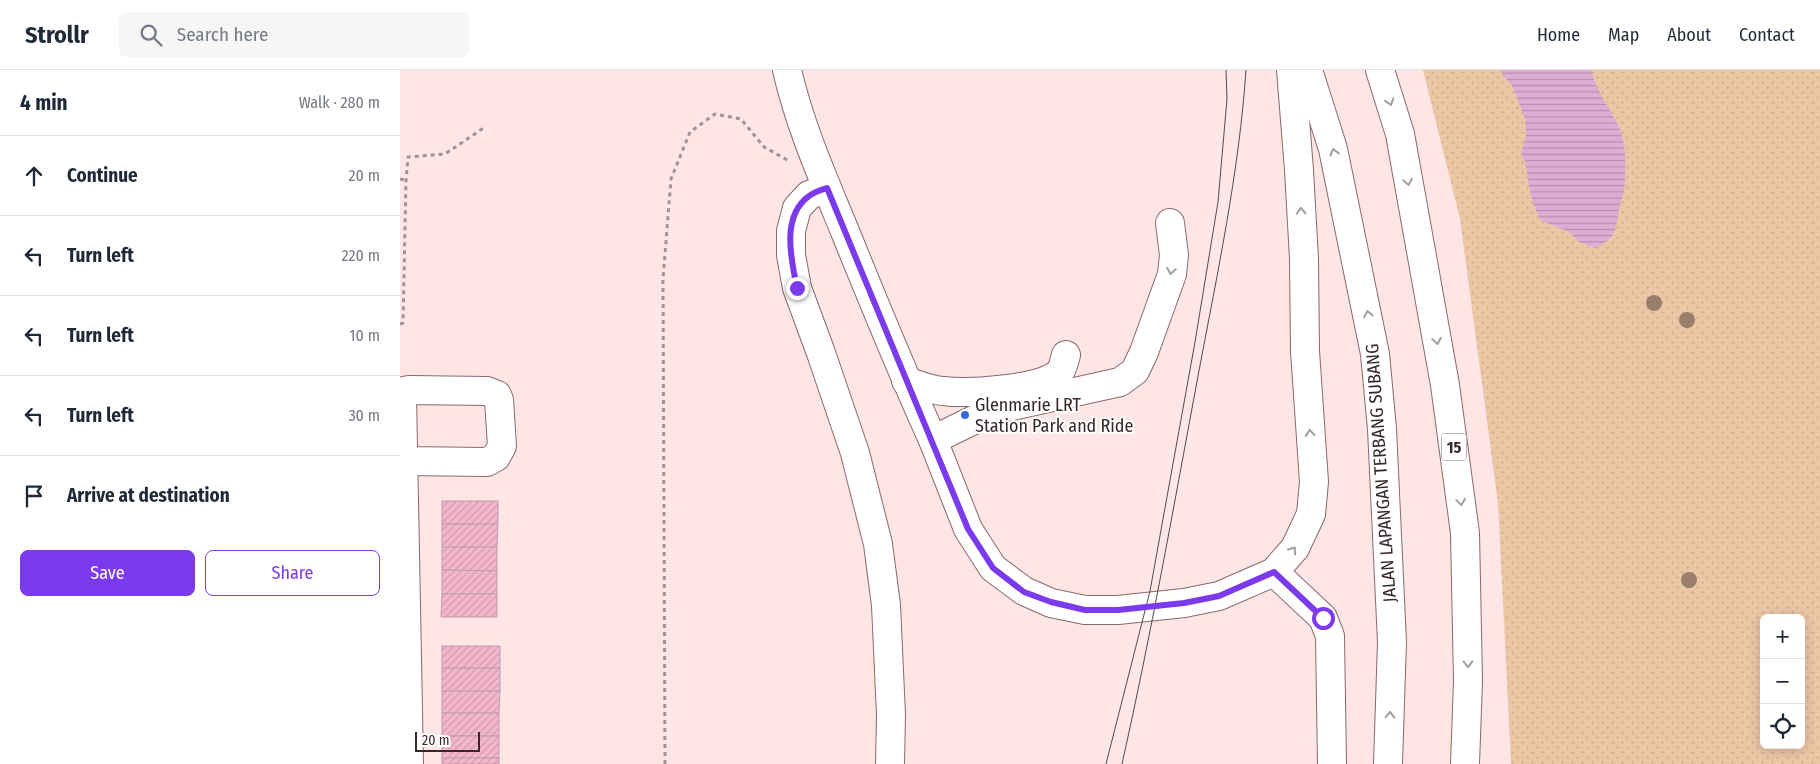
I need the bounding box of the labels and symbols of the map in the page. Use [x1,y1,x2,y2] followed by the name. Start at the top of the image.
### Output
[1384,97,1394,105] one-way arrow
[1329,147,1340,156] one-way arrow
[1403,177,1413,186] one-way arrow
[1295,206,1306,214] one-way arrow
[1167,267,1177,275] one-way arrow
[786,277,809,300] route end
[1363,310,1373,319] one-way arrow
[1432,337,1442,346] one-way arrow
[1361,343,1401,603] street label: JALAN LAPANGAN TERBANG SUBANG
[975,394,1133,437] place label: Glenmarie LRT Station Park and Ride
[959,409,971,421] marker: Glenmarie LRT Station Park and Ride
[1305,429,1316,437] one-way arrow
[1442,434,1466,461] road number: 15
[1455,498,1466,506] one-way arrow
[1287,547,1295,556] one-way arrow
[1312,607,1335,630] route start
[1463,661,1473,669] one-way arrow
[1385,711,1395,719] one-way arrow
[415,729,480,752] scale bar

